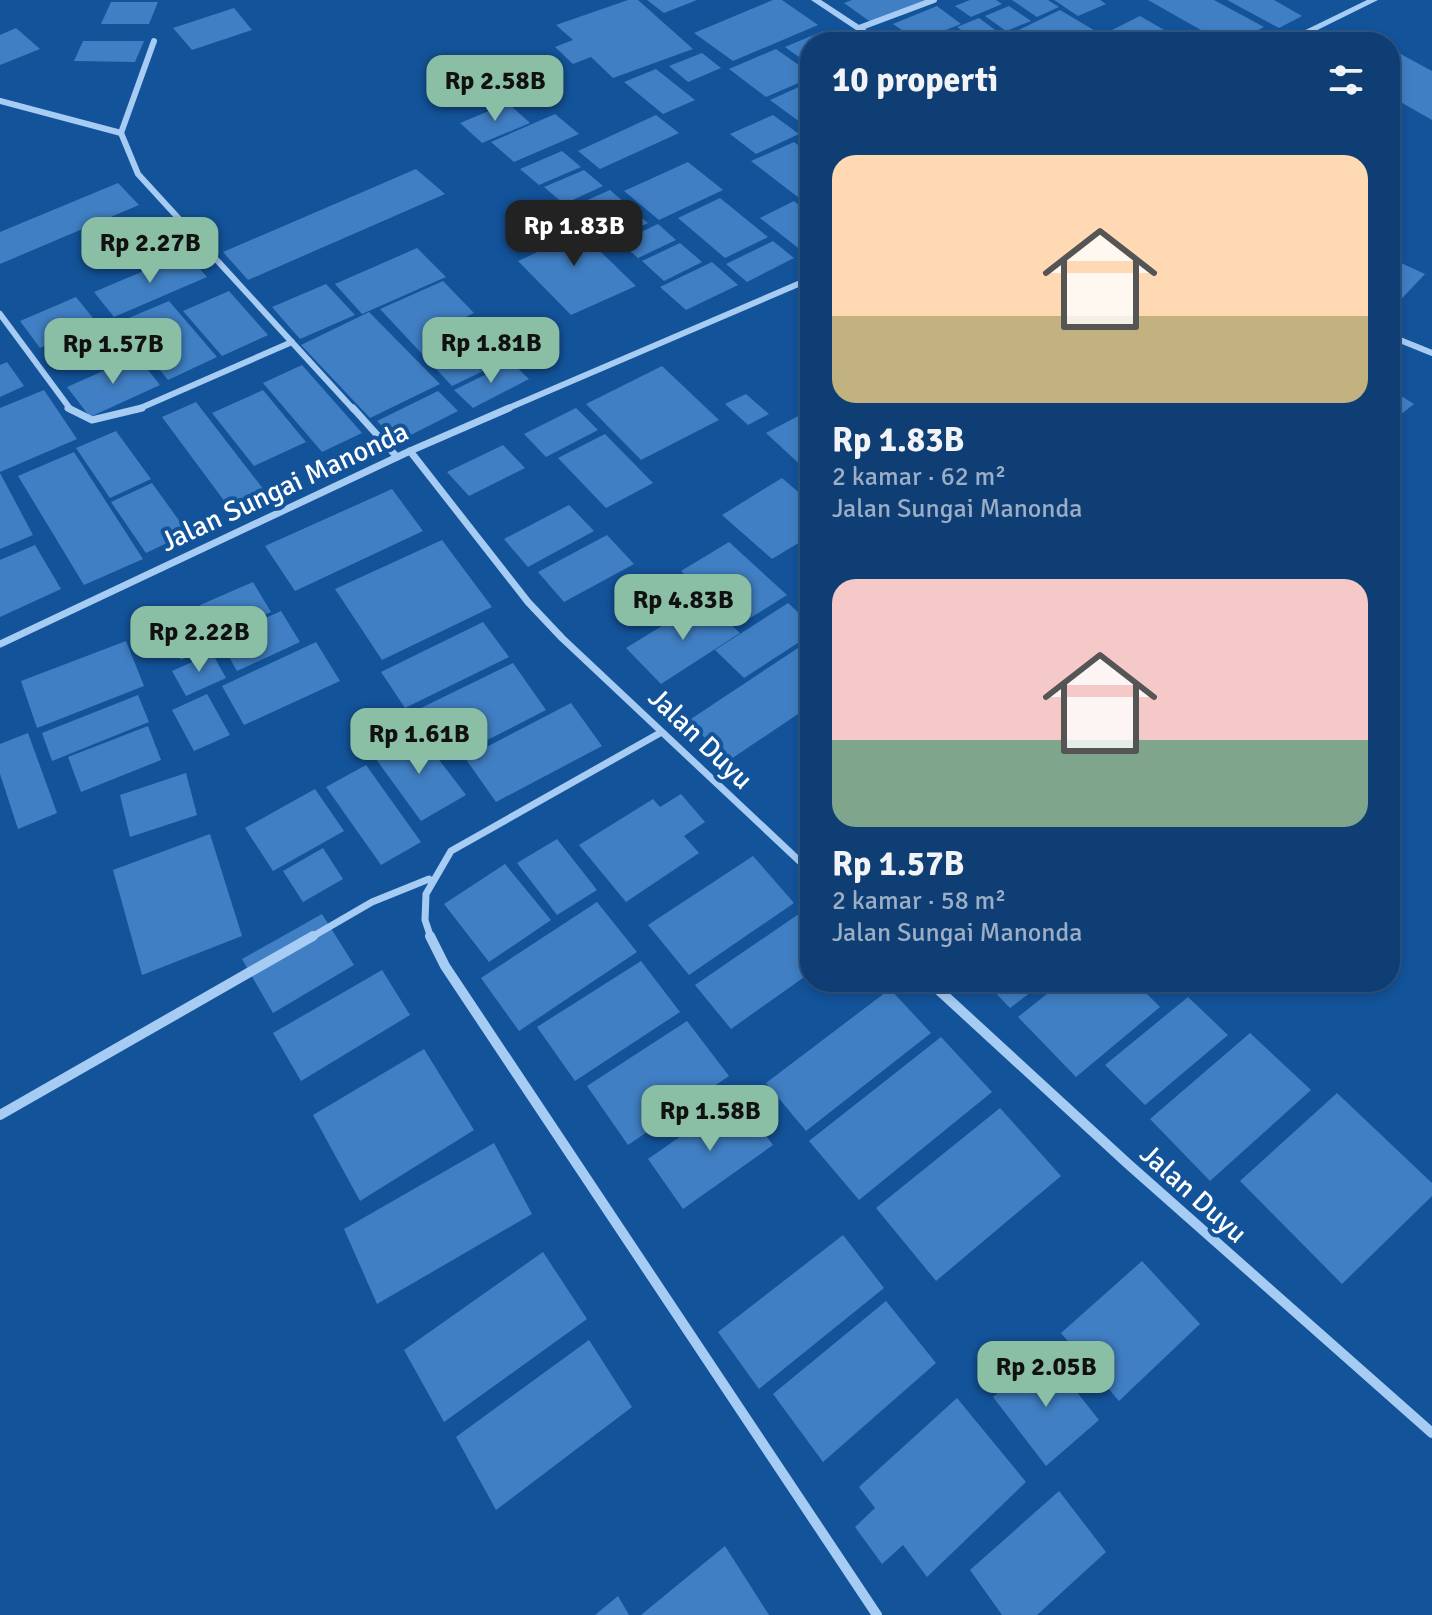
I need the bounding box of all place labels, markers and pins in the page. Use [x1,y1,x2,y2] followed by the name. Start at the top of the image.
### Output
[412,55,578,123] pin: Rp 2.58B
[491,200,657,268] pin: Rp 1.83B
[67,217,233,285] pin: Rp 2.27B
[408,317,574,385] pin: Rp 1.81B
[30,318,196,386] pin: Rp 1.57B
[600,574,766,642] pin: Rp 4.83B
[116,606,282,674] pin: Rp 2.22B
[336,708,502,776] pin: Rp 1.61B
[627,1085,793,1153] pin: Rp 1.58B
[963,1341,1129,1409] pin: Rp 2.05B

